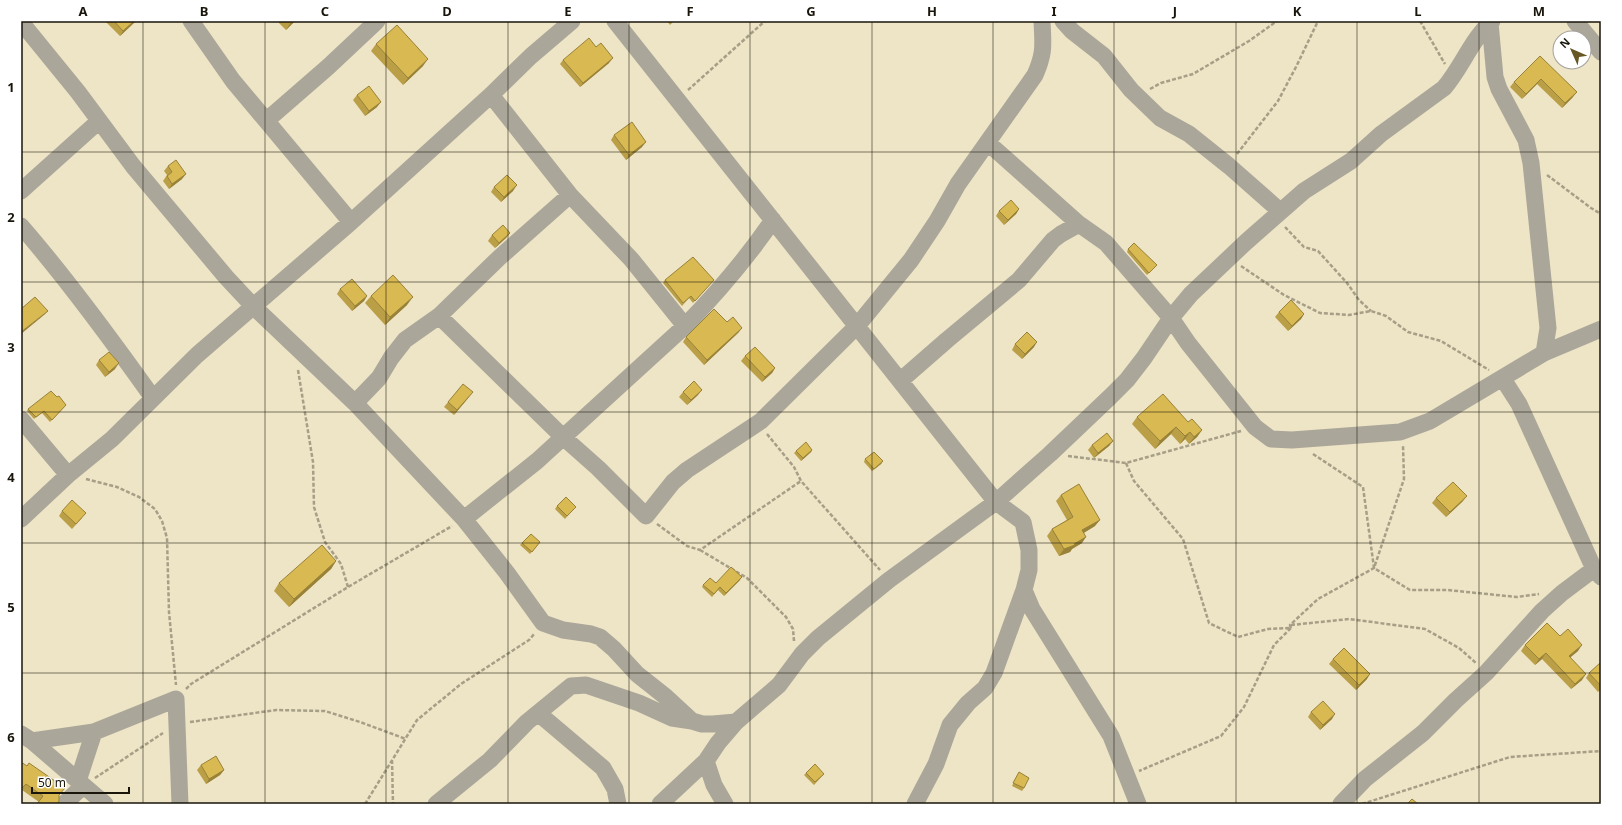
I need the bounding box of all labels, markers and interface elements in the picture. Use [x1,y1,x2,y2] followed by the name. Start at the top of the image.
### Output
[79,2,88,20] text: A
[200,2,208,20] text: B
[321,2,329,20] text: C
[442,2,452,20] text: D
[564,2,572,20] text: E
[686,2,694,20] text: F
[806,2,816,20] text: G
[927,2,937,20] text: H
[1051,2,1057,20] text: I
[1172,2,1177,20] text: J
[1293,2,1302,20] text: K
[1414,2,1422,20] text: L
[1533,2,1545,20] text: M
[1552,30,1592,70] north arrow
[1556,34,1573,51] text: N
[7,78,15,96] text: 1
[7,208,15,226] text: 2
[7,338,15,356] text: 3
[7,468,15,486] text: 4
[7,598,15,616] text: 5
[7,728,15,746] text: 6
[32,769,129,795] scale bar
[38,774,66,791] text: 50 m

